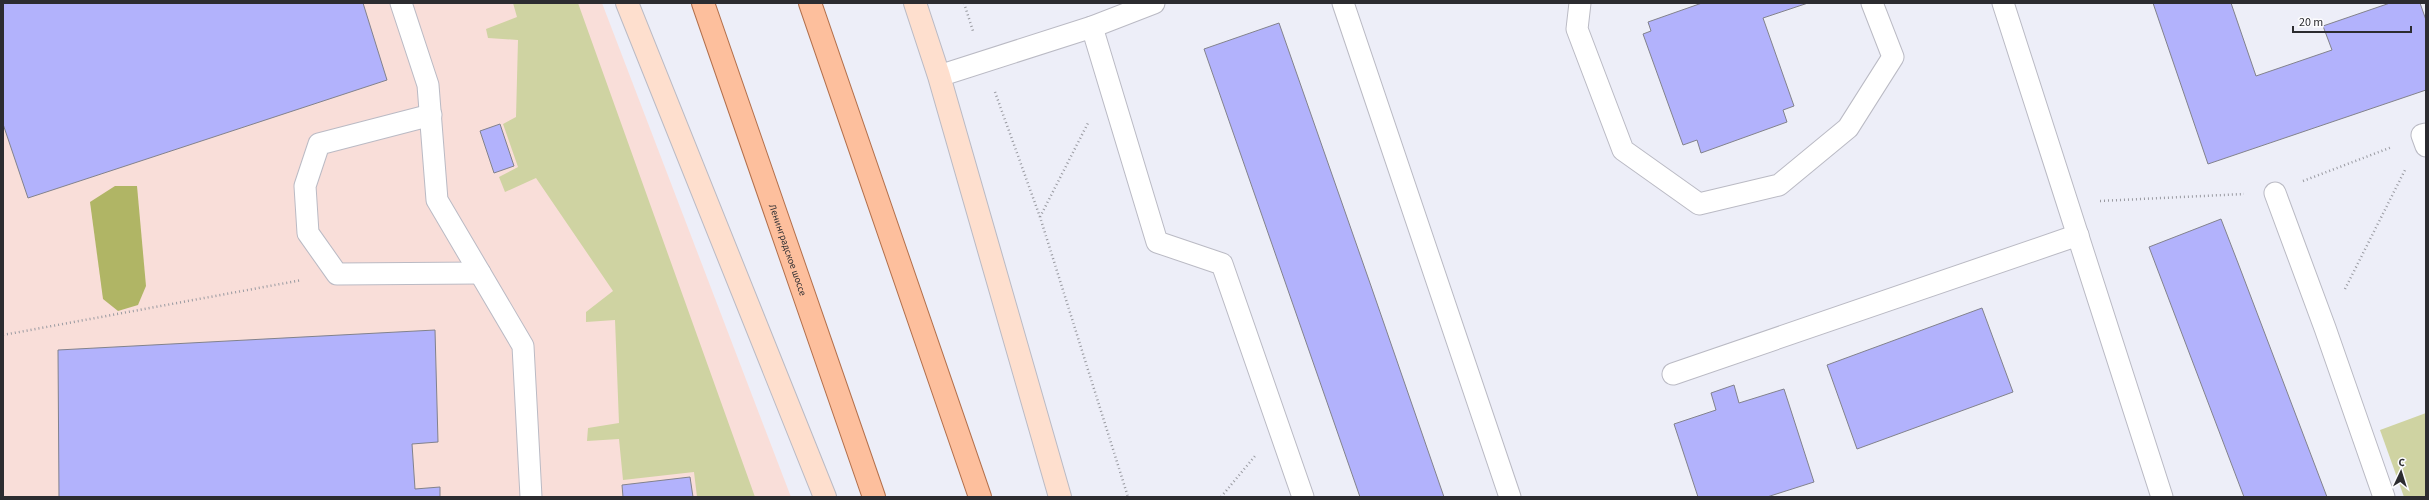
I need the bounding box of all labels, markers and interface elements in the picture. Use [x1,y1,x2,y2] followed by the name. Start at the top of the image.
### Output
[2293,8,2411,34] scale bar
[2299,14,2323,31] text: 20 m
[765,202,810,298] street label: Ленинградское шоссе
[2381,452,2421,492] north arrow
[2398,455,2406,470] text: С

